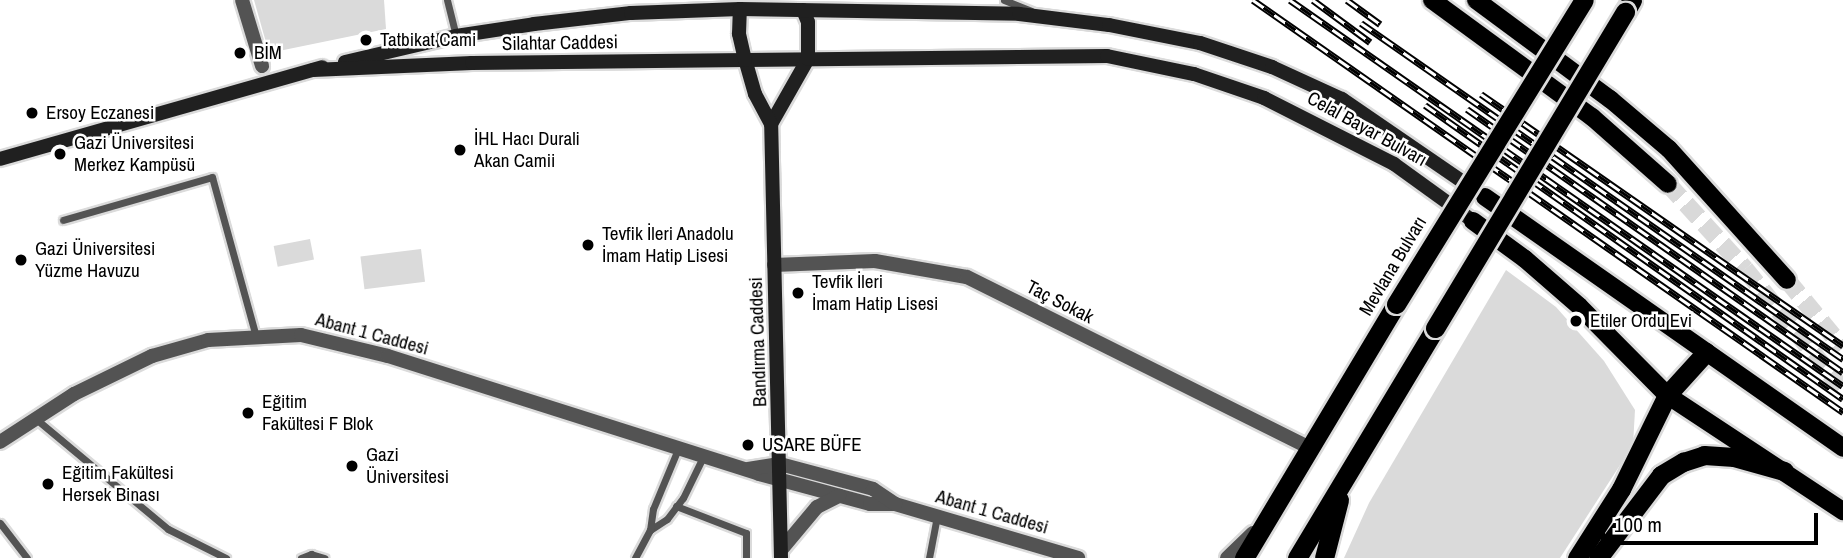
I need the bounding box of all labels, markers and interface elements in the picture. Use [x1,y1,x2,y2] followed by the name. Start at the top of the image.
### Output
[380,29,476,51] place label: Tatbikat Cami
[502,31,618,55] street label: Silahtar Caddesi
[358,32,374,48] marker: Tatbikat Cami
[254,42,282,64] place label: BİM
[232,45,248,61] marker: BİM
[1303,87,1431,171] street label: Celal Bayar Bulvarı
[46,102,154,124] place label: Ersoy Eczanesi
[24,105,40,121] marker: Ersoy Eczanesi
[474,128,580,172] place label: İHL Hacı Durali Akan Camii
[74,132,195,176] place label: Gazi Üniversitesi Merkez Kampüsü
[452,142,468,158] marker: İHL Hacı Durali Akan Camii
[52,146,68,162] marker: Gazi Üniversitesi Merkez Kampüsü
[1354,212,1432,320] street label: Mevlana Bulvarı
[602,223,735,267] place label: Tevfik İleri Anadolu İmam Hatip Lisesi
[580,237,596,253] marker: Tevfik İleri Anadolu İmam Hatip Lisesi
[35,238,155,282] place label: Gazi Üniversitesi Yüzme Havuzu
[13,252,29,268] marker: Gazi Üniversitesi Yüzme Havuzu
[812,271,938,315] place label: Tevfik İleri İmam Hatip Lisesi
[1023,275,1097,329] street label: Taç Sokak
[744,277,772,407] street label: Bandırma Caddesi
[790,285,806,301] marker: Tevfik İleri İmam Hatip Lisesi
[313,308,431,360] street label: Abant 1 Caddesi
[1590,310,1692,332] place label: Etiler Ordu Evi
[1568,313,1584,329] marker: Etiler Ordu Evi
[262,391,373,435] place label: Eğitim Fakültesi F Blok
[240,405,256,421] marker: Eğitim Fakültesi F Blok
[762,434,862,456] place label: USARE BÜFE
[740,437,756,453] marker: USARE BÜFE
[366,444,449,488] place label: Gazi Üniversitesi
[344,458,360,474] marker: Gazi Üniversitesi
[62,462,174,506] place label: Eğitim Fakültesi Hersek Binası
[40,476,56,492] marker: Eğitim Fakültesi Hersek Binası
[933,485,1051,539] street label: Abant 1 Caddesi
[1605,498,1822,542] scale bar
[1614,510,1662,539] text: 100 m

